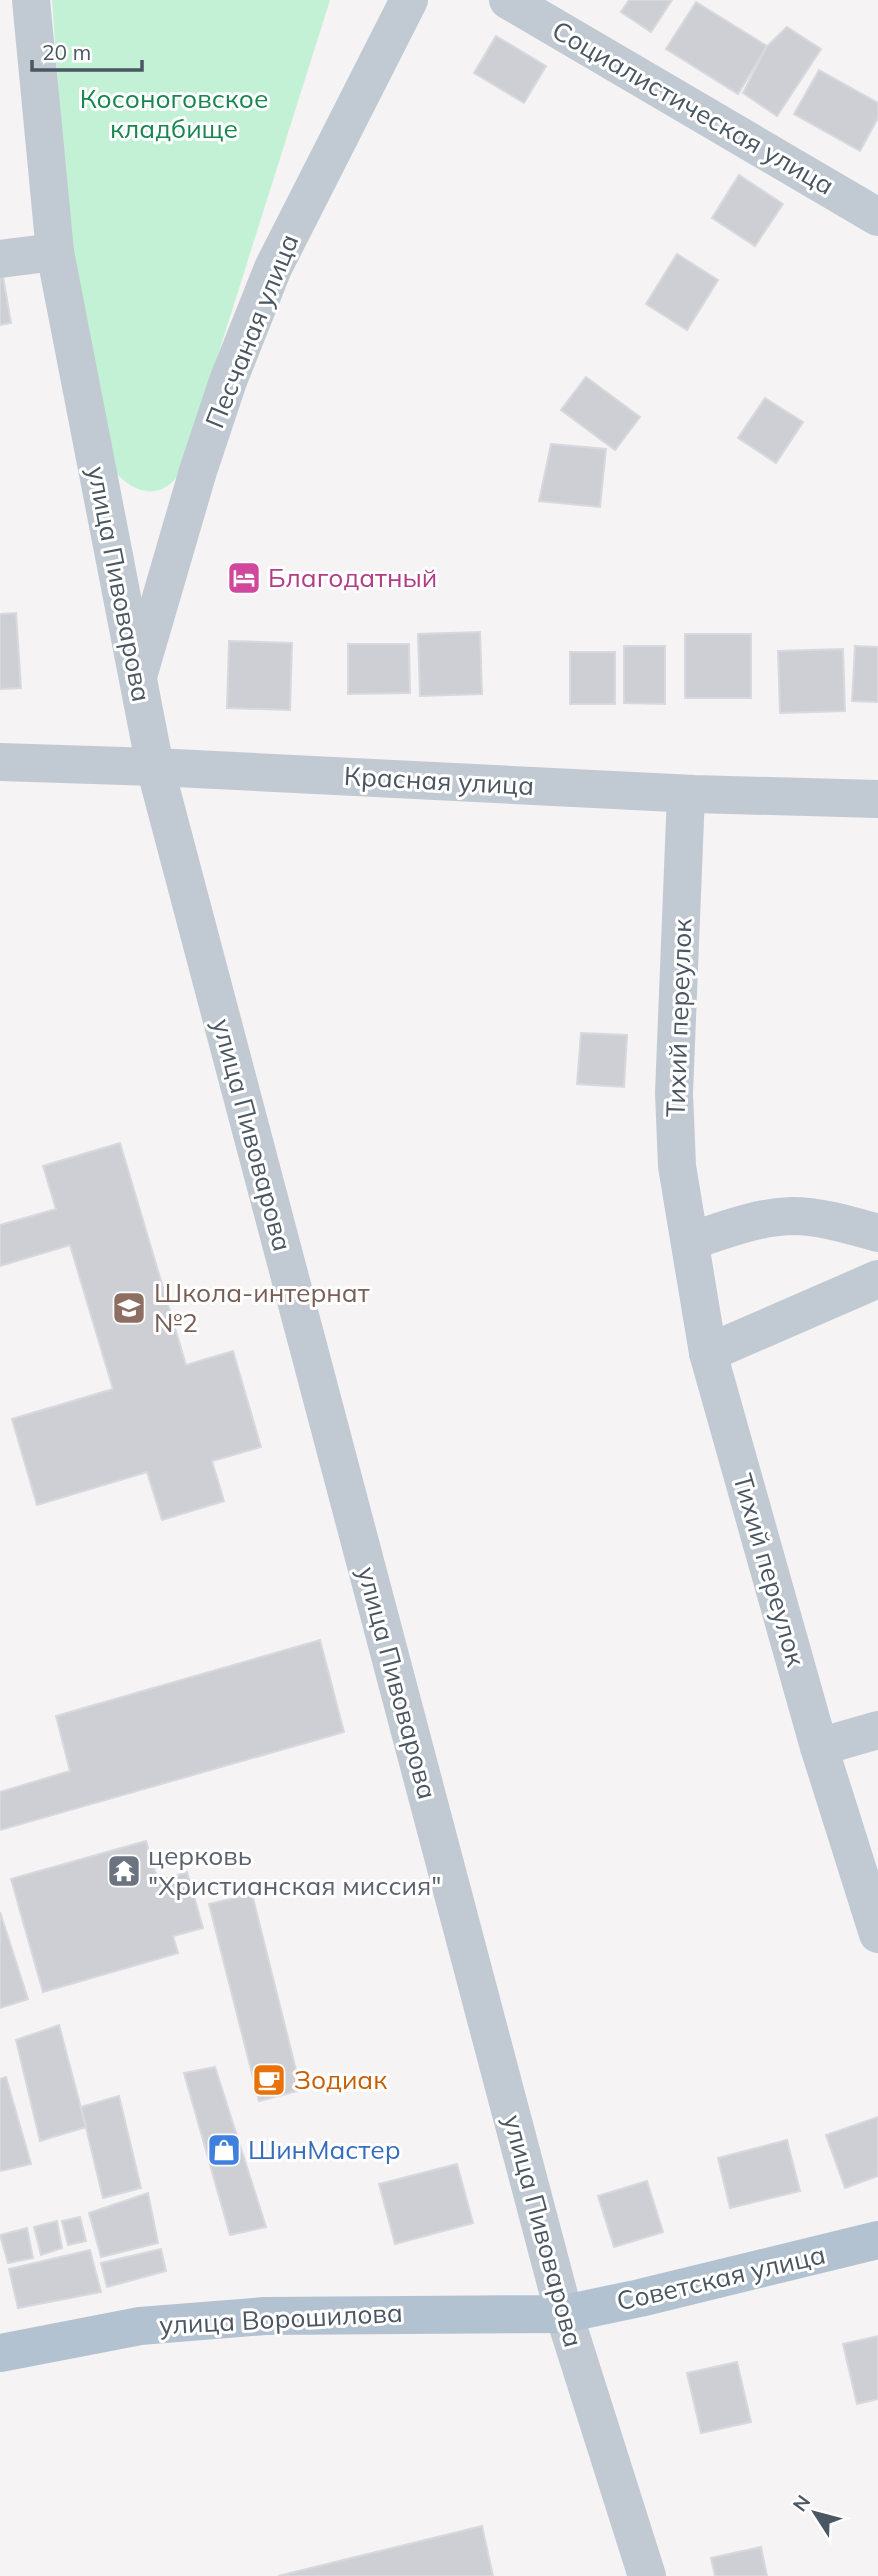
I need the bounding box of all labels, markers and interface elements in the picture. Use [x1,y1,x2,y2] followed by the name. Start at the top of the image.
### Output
[546,13,840,202] street label: Социалистическая улица
[32,28,142,72] scale bar
[42,39,91,65] text: 20 m
[80,82,268,145] park label: Косоноговское кладбище
[198,229,305,433] street label: Песчаная улица
[80,463,159,704] street label: улица Пивоварова
[225,559,263,597] hotel icon: Благодатный
[268,561,437,594] place label: Благодатный
[343,759,535,802] street label: Красная улица
[659,918,698,1118] street label: Тихий переулок
[206,1015,299,1255] street label: улица Пивоварова
[154,1276,370,1339] place label: Школа-интернат №2
[110,1289,148,1327] school or university icon: Школа-интернат №2
[726,1470,813,1670] street label: Тихий переулок
[351,1563,444,1803] street label: улица Пивоварова
[148,1839,442,1902] place label: церковь "Христианская миссия"
[105,1852,143,1890] temple icon: церковь "Христианская миссия"
[250,2061,288,2099] cafe icon: Зодиак
[294,2063,387,2096] place label: Зодиак
[497,2111,590,2351] street label: улица Пивоварова
[205,2131,243,2169] shop icon: ШинМастер
[248,2133,401,2166] place label: ШинМастер
[613,2237,828,2318] street label: Советская улица
[158,2296,404,2341] street label: улица Ворошилова
[780,2478,850,2548] north arrow
[787,2490,815,2516] text: N

